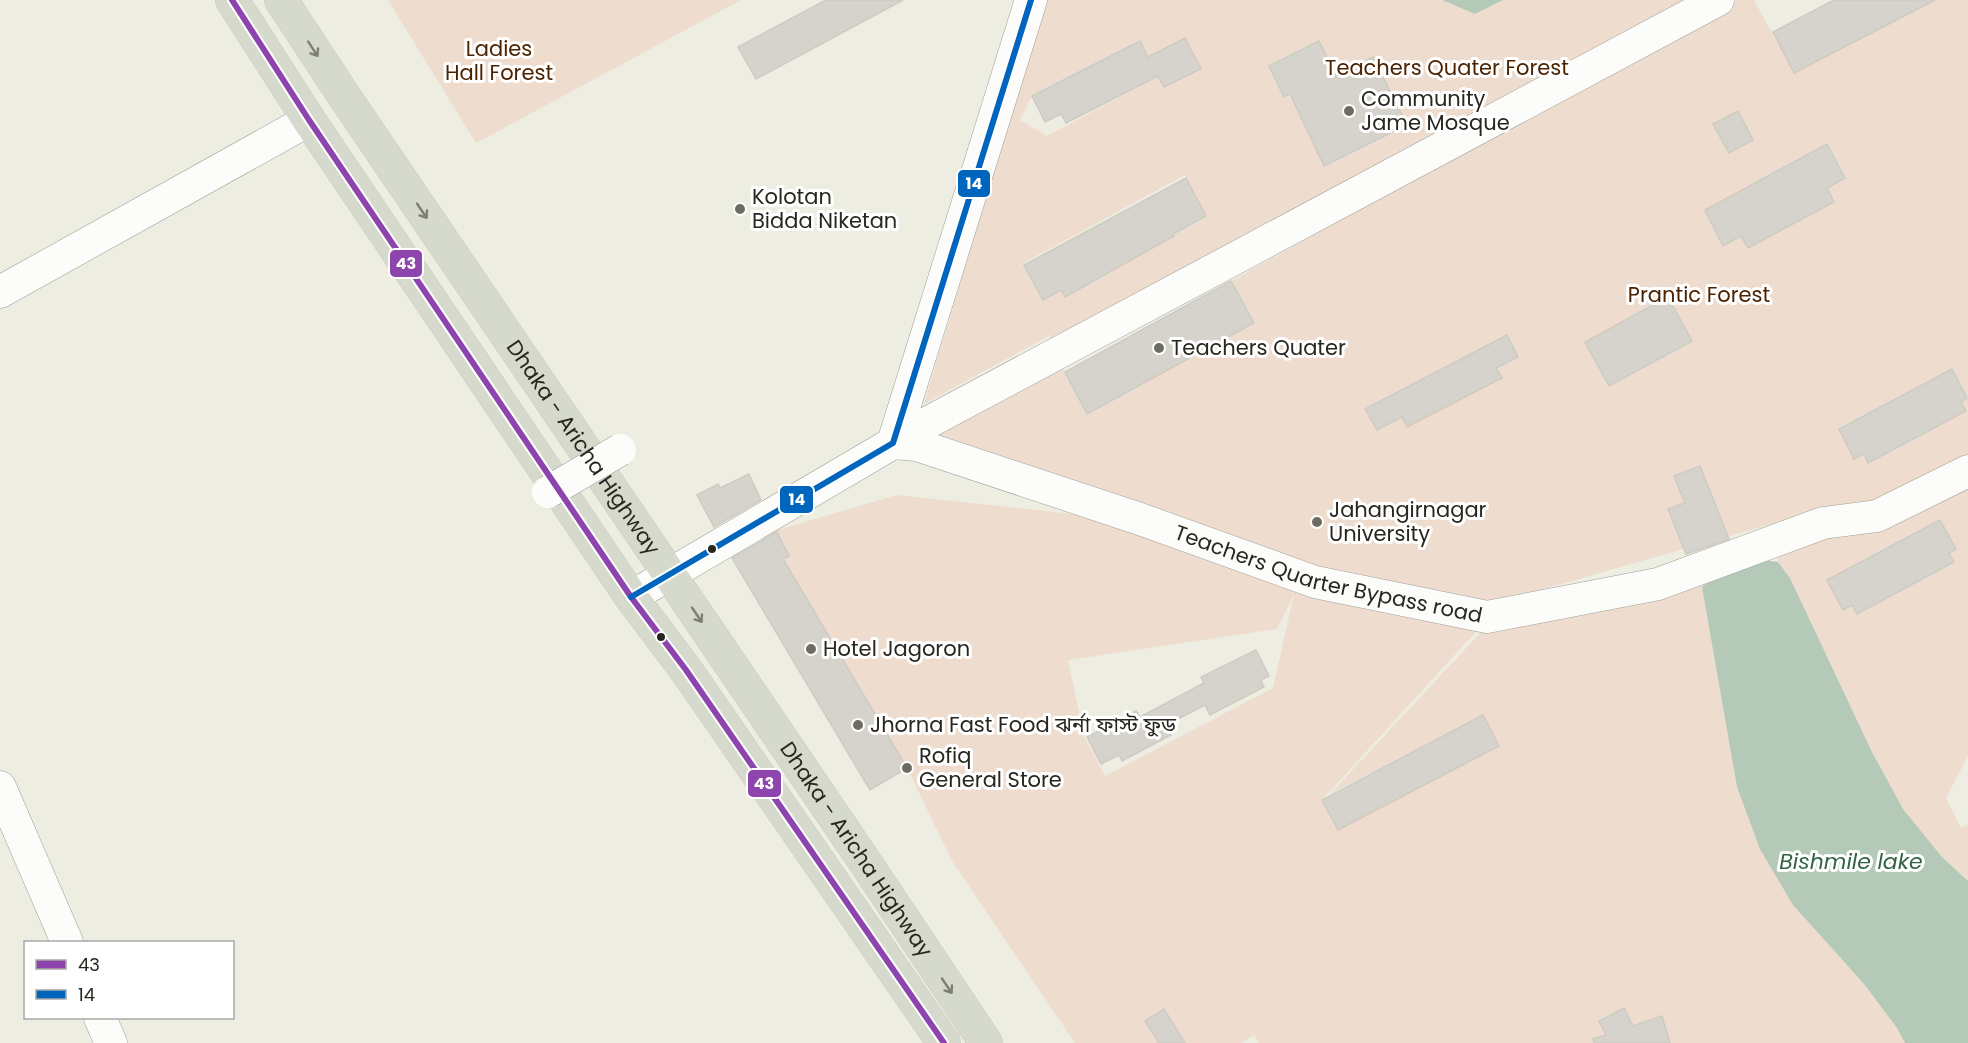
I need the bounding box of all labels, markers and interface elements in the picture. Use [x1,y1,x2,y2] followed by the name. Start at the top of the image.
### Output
[445,34,553,87] park label: Ladies Hall Forest
[307,40,319,57] one-way arrow
[1325,53,1569,82] park label: Teachers Quater Forest
[1361,84,1510,137] place label: Community Jame Mosque
[1342,104,1356,118] marker: Community Jame Mosque
[957,169,991,198] line badge: 14
[966,172,983,195] text: 14
[752,182,897,235] place label: Kolotan Bidda Niketan
[416,202,428,219] one-way arrow
[733,202,747,216] marker: Kolotan Bidda Niketan
[389,249,423,278] line badge: 43
[396,252,416,275] text: 43
[1628,280,1770,309] park label: Prantic Forest
[1171,333,1346,362] place label: Teachers Quater
[500,334,667,561] street label: Dhaka - Aricha Highway
[1152,341,1166,355] marker: Teachers Quater
[779,485,814,514] line badge: 14
[789,488,806,511] text: 14
[1329,495,1487,548] place label: Jahangirnagar University
[1310,515,1324,529] marker: Jahangirnagar University
[1171,518,1485,630] street label: Teachers Quarter Bypass road
[706,543,718,555] unlabelled marker
[692,606,704,623] one-way arrow
[655,631,667,643] unlabelled marker
[823,634,970,663] place label: Hotel Jagoron
[804,642,818,656] marker: Hotel Jagoron
[870,710,1177,739] place label: Jhorna Fast Food ঝর্না ফাস্ট ফুড
[851,718,865,732] marker: Jhorna Fast Food ঝর্না ফাস্ট ফুড
[773,736,940,963] street label: Dhaka - Aricha Highway
[919,741,1062,794] place label: Rofiq General Store
[900,761,914,775] marker: Rofiq General Store
[747,769,782,798] line badge: 43
[754,772,774,795] text: 43
[1779,846,1923,877] water label: Bishmile lake
[24,941,234,1019] legend
[78,952,100,977] text: 43
[941,977,954,994] one-way arrow
[78,982,95,1007] text: 14

